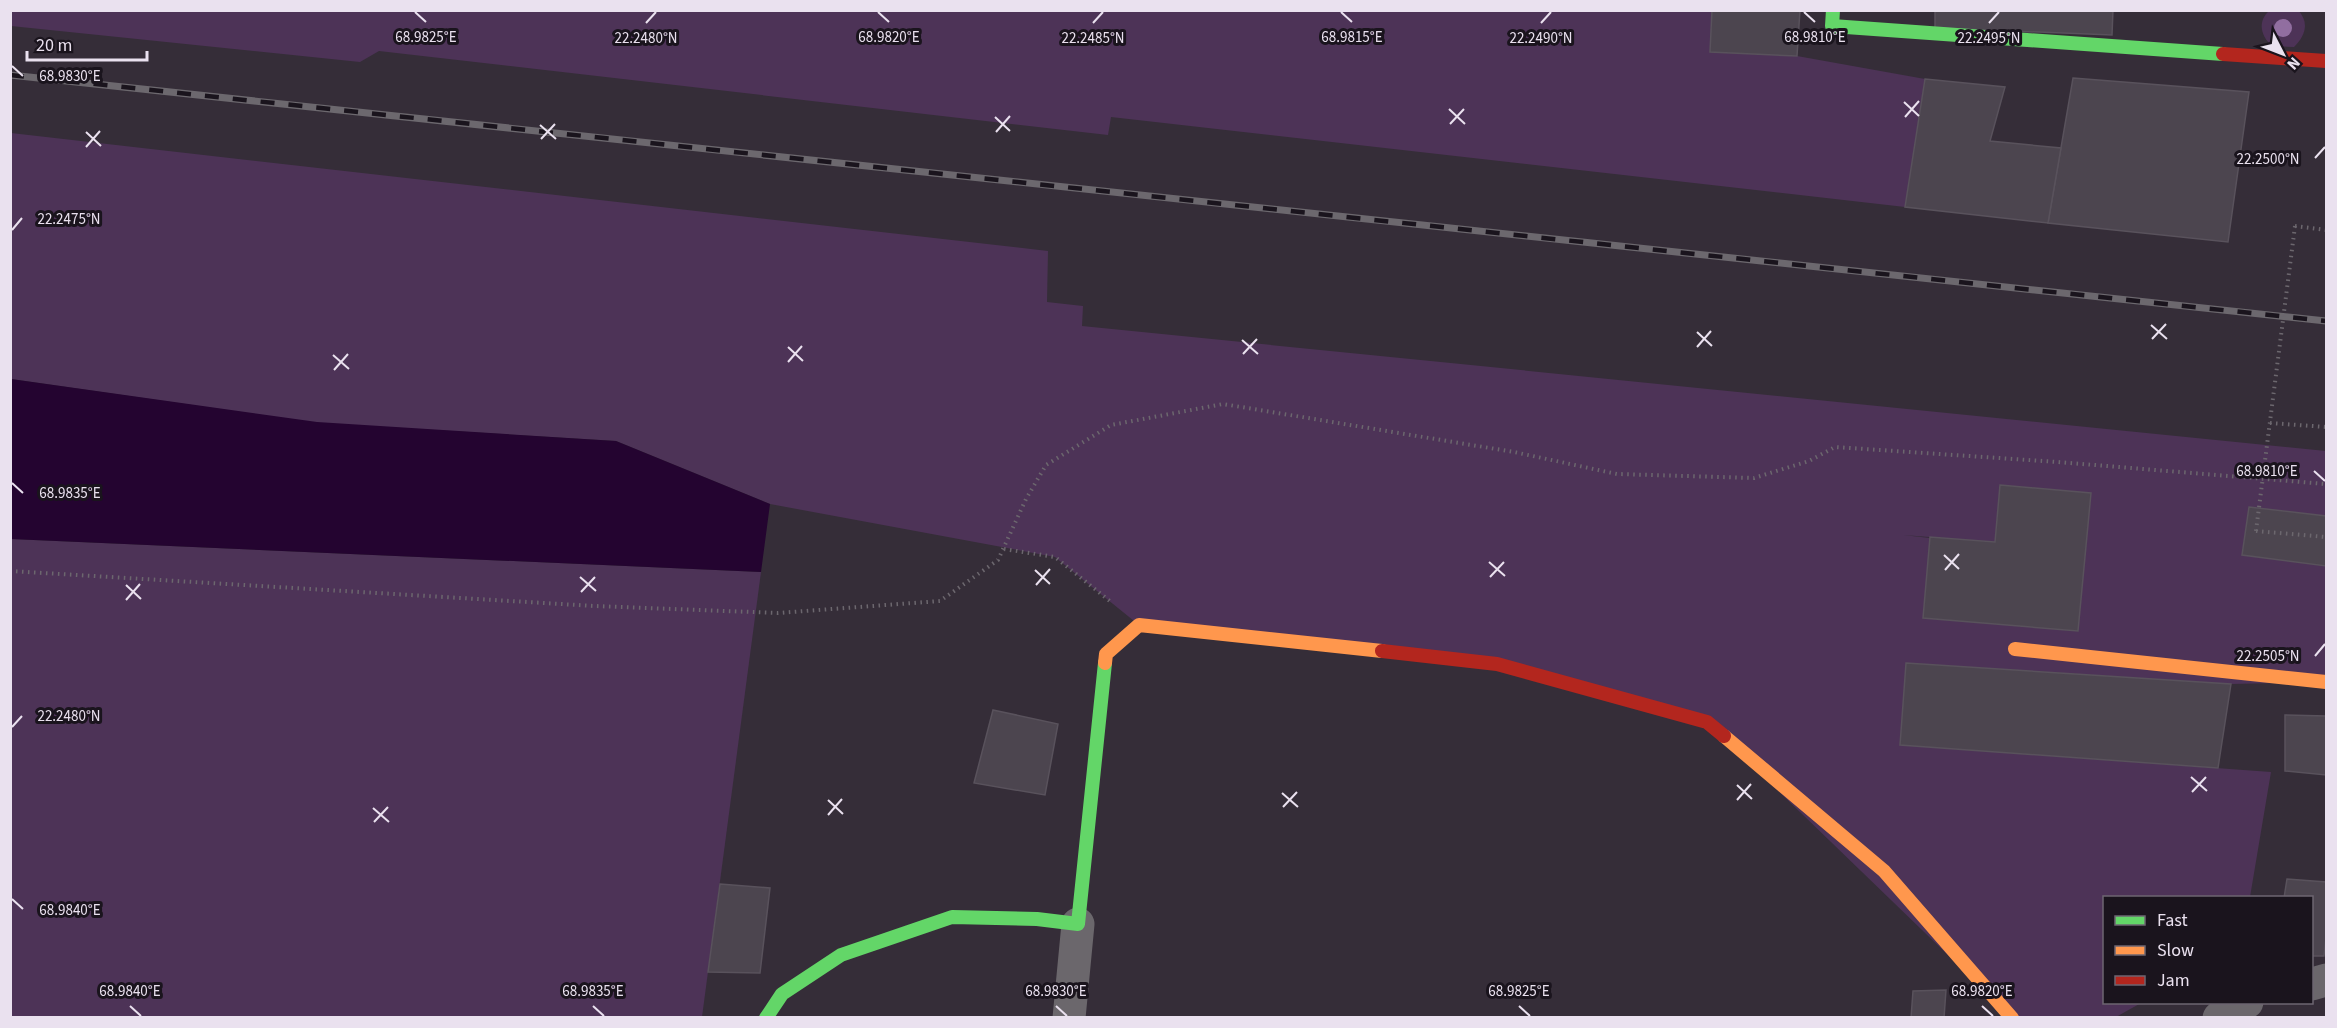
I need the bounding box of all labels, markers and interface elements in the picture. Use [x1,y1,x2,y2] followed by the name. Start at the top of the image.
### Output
[27,24,147,62] scale bar
[2253,24,2313,84] north arrow
[395,27,457,48] text: 68.9825°E
[858,27,920,48] text: 68.9820°E
[1321,27,1383,48] text: 68.9815°E
[1784,27,1846,48] text: 68.9810°E
[614,28,678,49] text: 22.2480°N
[1061,28,1125,49] text: 22.2485°N
[1509,28,1573,49] text: 22.2490°N
[1957,28,2021,49] text: 22.2495°N
[36,33,72,58] text: 20 m
[2282,52,2305,75] text: N
[39,66,101,87] text: 68.9830°E
[2236,149,2300,170] text: 22.2500°N
[37,209,101,230] text: 22.2475°N
[2236,461,2298,482] text: 68.9810°E
[39,483,101,504] text: 68.9835°E
[2236,646,2300,667] text: 22.2505°N
[37,706,101,727] text: 22.2480°N
[2103,896,2313,1004] legend
[39,900,101,921] text: 68.9840°E
[2157,908,2188,933] text: Fast
[2157,938,2194,963] text: Slow
[2157,968,2190,993] text: Jam
[99,981,161,1002] text: 68.9840°E
[562,981,624,1002] text: 68.9835°E
[1025,981,1087,1002] text: 68.9830°E
[1488,981,1550,1002] text: 68.9825°E
[1951,981,2013,1002] text: 68.9820°E

